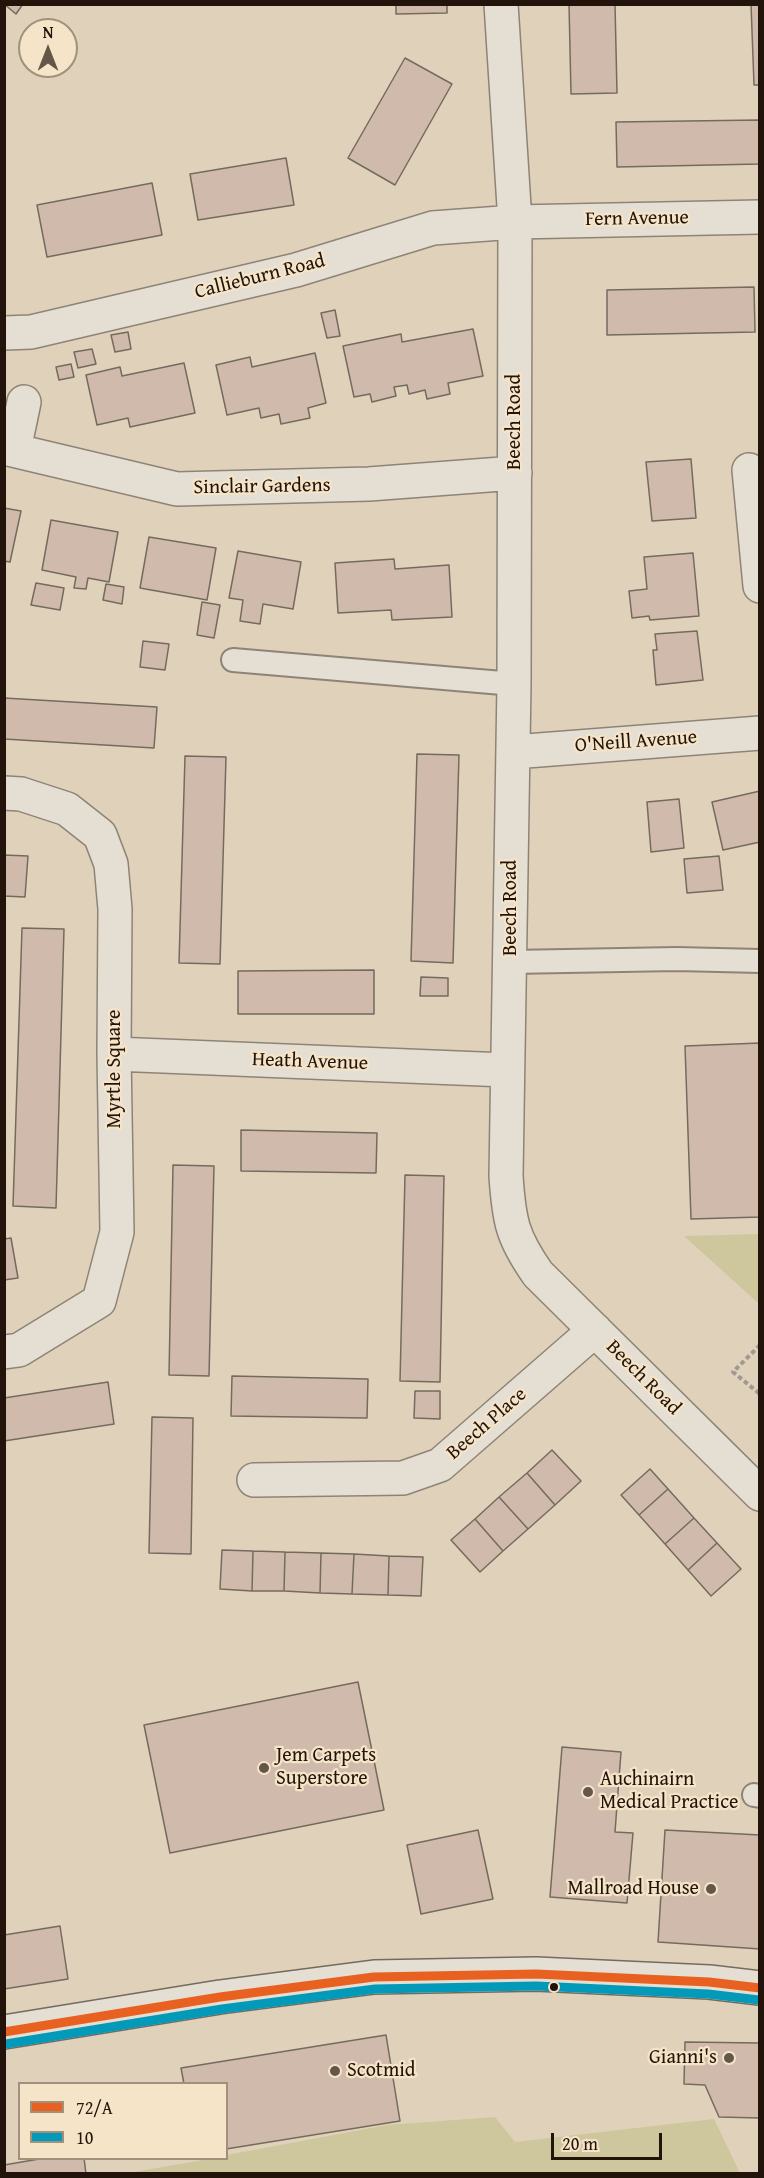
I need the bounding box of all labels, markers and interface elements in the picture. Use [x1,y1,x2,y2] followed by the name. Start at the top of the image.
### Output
[18,18,78,78] north arrow
[43,20,53,44] text: N
[585,206,689,232] street label: Fern Avenue
[192,249,328,305] street label: Callieburn Road
[503,374,527,470] street label: Beech Road
[193,474,331,500] street label: Sinclair Gardens
[574,726,698,758] street label: O'Neill Avenue
[499,860,523,956] street label: Beech Road
[103,1010,127,1128] street label: Myrtle Square
[251,1048,369,1076] street label: Heath Avenue
[601,1336,685,1420] street label: Beech Road
[442,1383,532,1465] street label: Beech Place
[276,1744,376,1791] place label: Jem Carpets Superstore
[257,1761,271,1775] marker: Jem Carpets Superstore
[600,1768,738,1815] place label: Auchinairn Medical Practice
[581,1785,595,1799] marker: Auchinairn Medical Practice
[568,1877,699,1901] place label: Mallroad House
[704,1882,718,1896] marker: Mallroad House
[548,1981,560,1993] unlabelled marker
[649,2046,717,2070] place label: Gianni's
[722,2051,736,2065] marker: Gianni's
[347,2059,416,2083] place label: Scotmid
[328,2064,342,2078] marker: Scotmid
[18,2082,228,2160] legend
[76,2094,113,2121] text: 72/A
[554,2121,665,2159] scale bar
[76,2124,93,2151] text: 10
[562,2130,598,2157] text: 20 m

